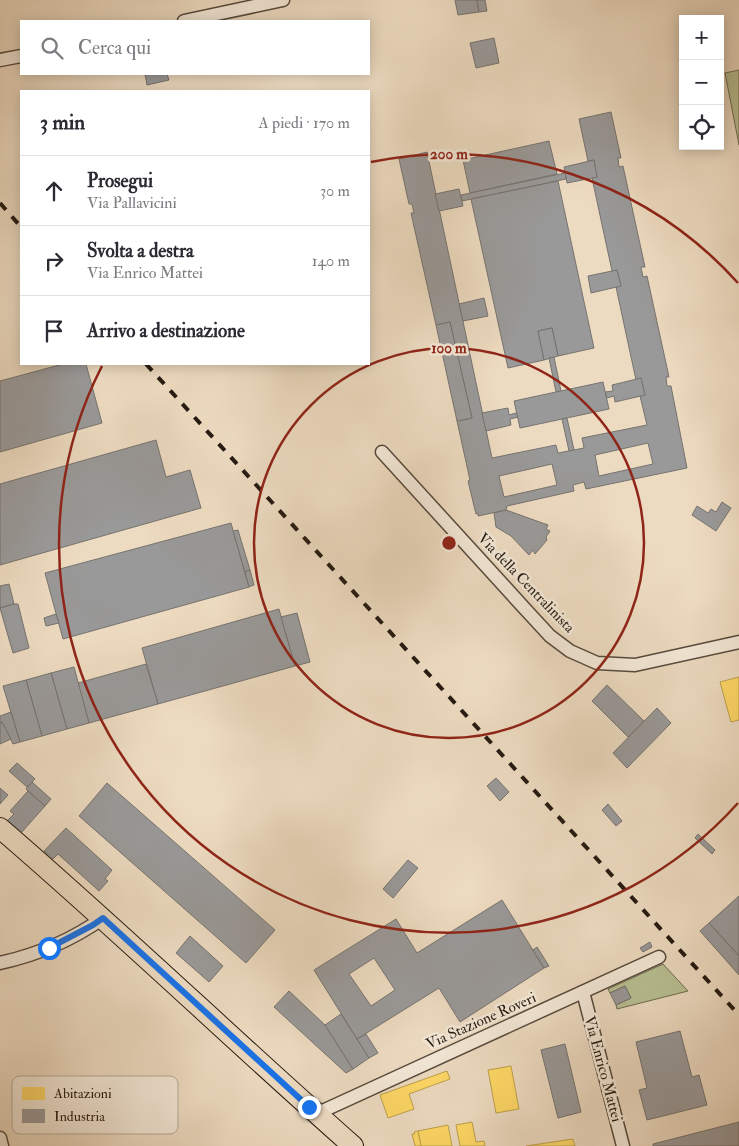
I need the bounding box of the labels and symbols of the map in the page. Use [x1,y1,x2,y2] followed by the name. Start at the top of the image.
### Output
[430,145,468,164] text: 200 m
[431,339,467,358] text: 100 m
[473,529,579,638] street label: Via della Centralinista
[440,534,458,552] centre of rings
[38,937,61,960] route start
[423,988,539,1054] street label: Via Stazione Roveri
[580,1014,626,1124] street label: Via Enrico Mattei
[12,1076,178,1134] legend
[53,1085,112,1102] text: Abitazioni
[298,1096,321,1119] route end
[54,1108,105,1125] text: Industria

